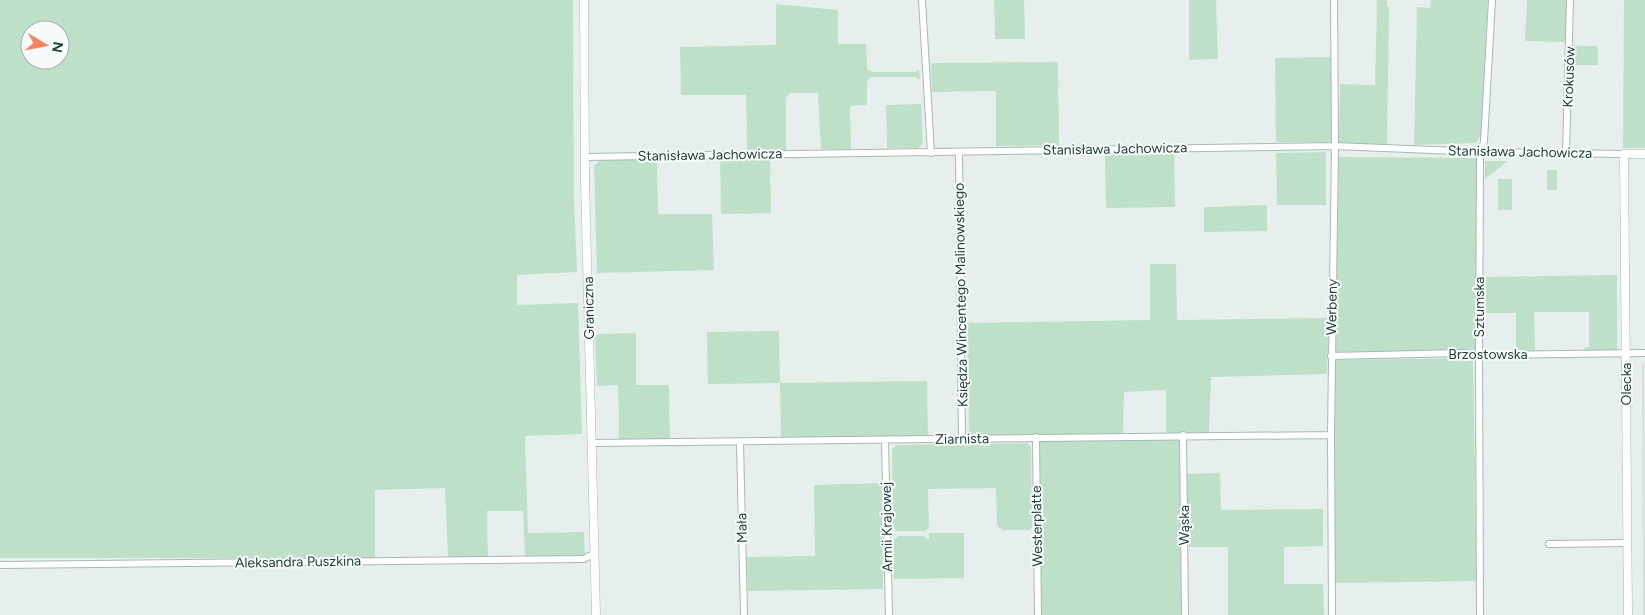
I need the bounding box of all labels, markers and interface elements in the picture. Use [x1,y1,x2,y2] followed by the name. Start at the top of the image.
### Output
[20,20,70,70] north arrow
[48,40,67,54] text: N
[1559,46,1579,108] street label: Krokusów
[1043,139,1187,159] street label: Stanisława Jachowicza
[1448,142,1592,162] street label: Stanisława Jachowicza
[638,145,782,165] street label: Stanisława Jachowicza
[951,183,971,407] street label: Księdza Wincentego Malinowskiego
[580,276,598,340] street label: Graniczna
[1471,277,1488,337] street label: Sztumska
[1323,278,1341,335] street label: Werbeny
[1448,346,1528,363] street label: Brzostowska
[1618,363,1635,405] street label: Olecka
[935,430,989,448] street label: Ziarnista
[878,482,896,572] street label: Armii Krajowej
[1028,485,1046,567] street label: Westerplatte
[1176,505,1193,545] street label: Wąska
[733,513,751,543] street label: Mała
[235,552,361,572] street label: Aleksandra Puszkina

